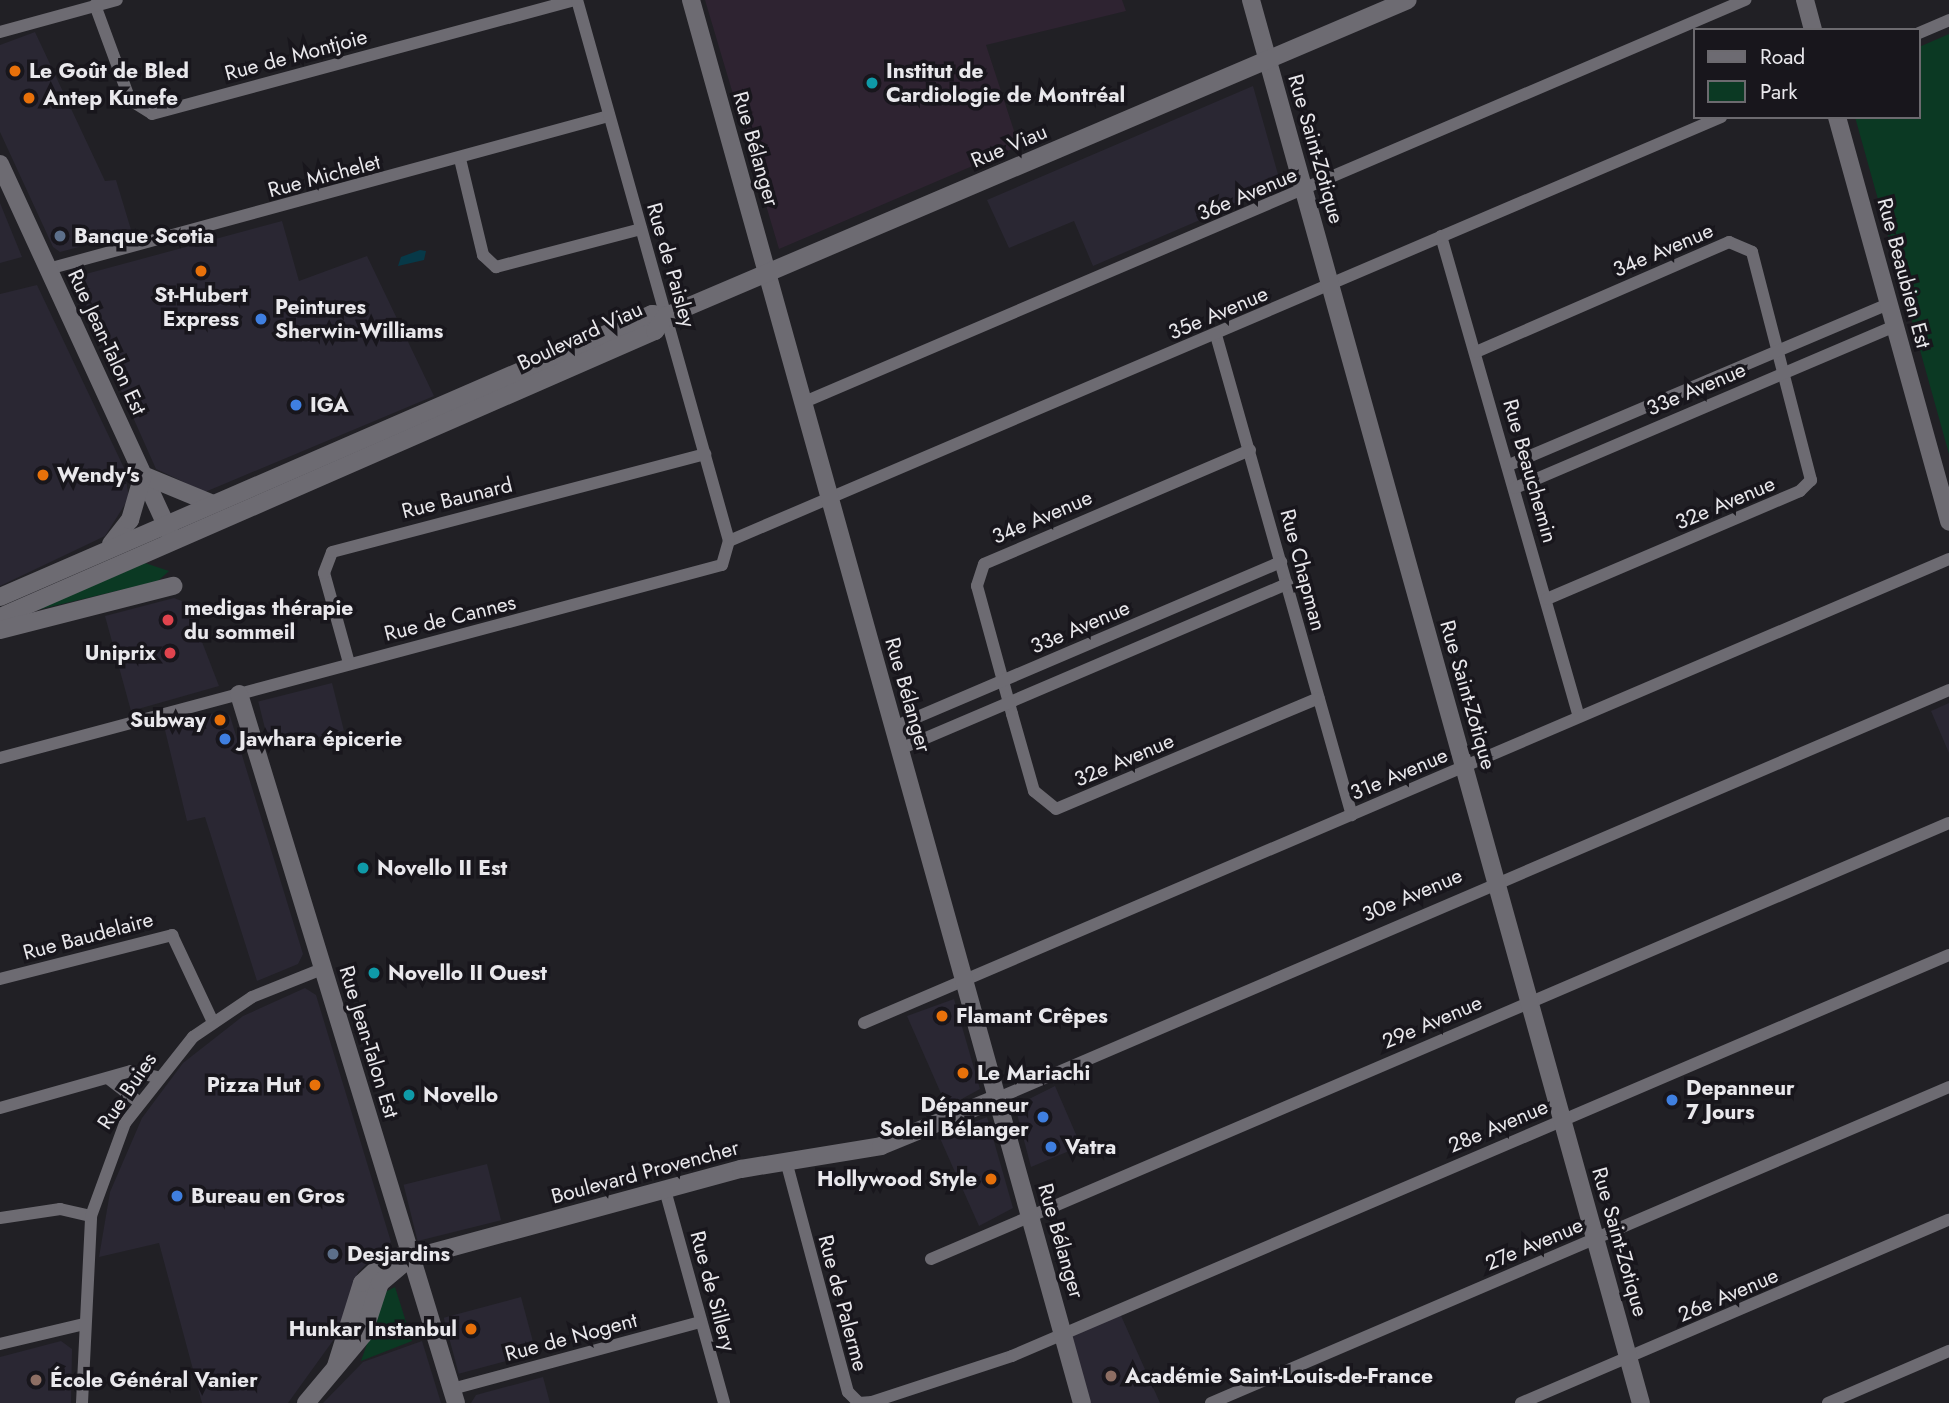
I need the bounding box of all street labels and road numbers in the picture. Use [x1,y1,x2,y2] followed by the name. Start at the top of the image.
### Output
[222,24,370,86] street label: Rue de Montjoie
[1283,71,1349,227] street label: Rue Saint-Zotique
[728,89,784,209] street label: Rue Bélanger
[967,119,1051,173] street label: Rue Viau
[265,149,383,203] street label: Rue Michelet
[1193,162,1301,226] street label: 36e Avenue
[1872,195,1936,351] street label: Rue Beaubien Est
[641,200,701,330] street label: Rue de Paisley
[1609,218,1717,282] street label: 34e Avenue
[62,265,152,419] street label: Rue Jean-Talon Est
[1164,281,1272,345] street label: 35e Avenue
[514,296,646,376] street label: Boulevard Viau
[1643,357,1749,421] street label: 33e Avenue
[1497,396,1563,546] street label: Rue Beauchemin
[1671,471,1779,535] street label: 32e Avenue
[399,472,515,524] street label: Rue Baunard
[988,485,1096,549] street label: 34e Avenue
[1275,506,1331,634] street label: Rue Chapman
[382,589,518,647] street label: Rue de Cannes
[1027,595,1133,659] street label: 33e Avenue
[1435,617,1501,773] street label: Rue Saint-Zotique
[880,635,936,755] street label: Rue Bélanger
[1070,728,1178,792] street label: 32e Avenue
[1346,742,1452,806] street label: 31e Avenue
[1358,863,1466,927] street label: 30e Avenue
[20,907,156,965] street label: Rue Baudelaire
[334,963,404,1121] street label: Rue Jean-Talon Est
[1378,990,1486,1054] street label: 29e Avenue
[92,1048,162,1134] street label: Rue Buies
[1444,1094,1552,1158] street label: 28e Avenue
[548,1135,742,1209] street label: Boulevard Provencher
[1587,1164,1653,1320] street label: Rue Saint-Zotique
[1033,1181,1089,1301] street label: Rue Bélanger
[1481,1212,1587,1276] street label: 27e Avenue
[685,1228,741,1354] street label: Rue de Sillery
[813,1232,873,1374] street label: Rue de Palerme
[1674,1263,1782,1327] street label: 26e Avenue
[502,1307,640,1367] street label: Rue de Nogent

